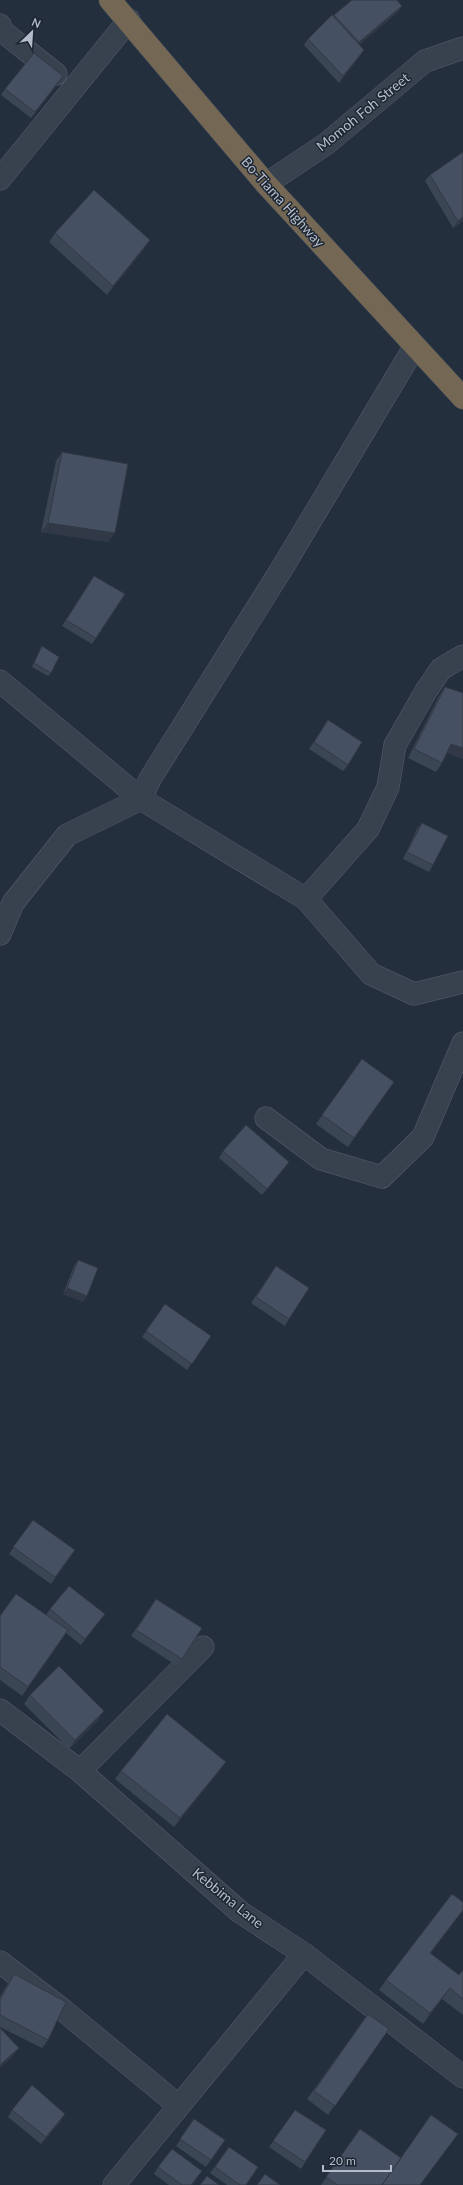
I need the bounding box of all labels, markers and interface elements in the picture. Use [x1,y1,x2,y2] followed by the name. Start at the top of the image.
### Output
[12,12,52,52] north arrow
[30,15,43,30] text: N
[313,69,413,154] street label: Momoh Foh Street
[238,153,329,251] street label: Bo-Tiama Highway
[189,1864,267,1931] street label: Kebbima Lane
[323,2147,391,2173] scale bar
[329,2153,356,2168] text: 20 m

